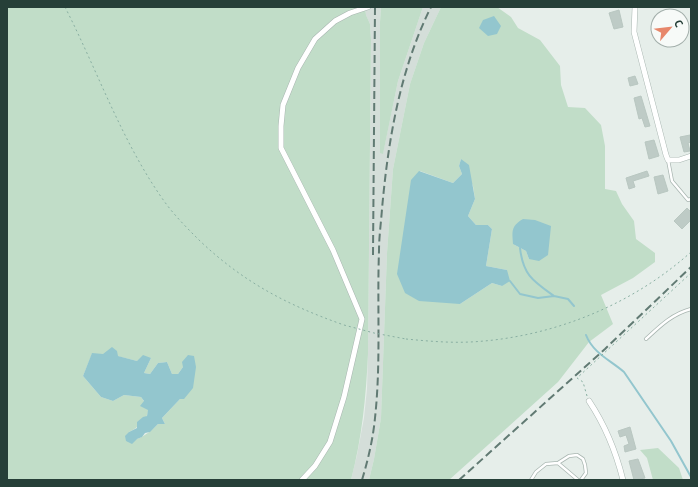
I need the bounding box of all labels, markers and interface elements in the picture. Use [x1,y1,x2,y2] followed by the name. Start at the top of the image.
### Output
[650,8,690,48] north arrow
[671,17,686,29] text: С

